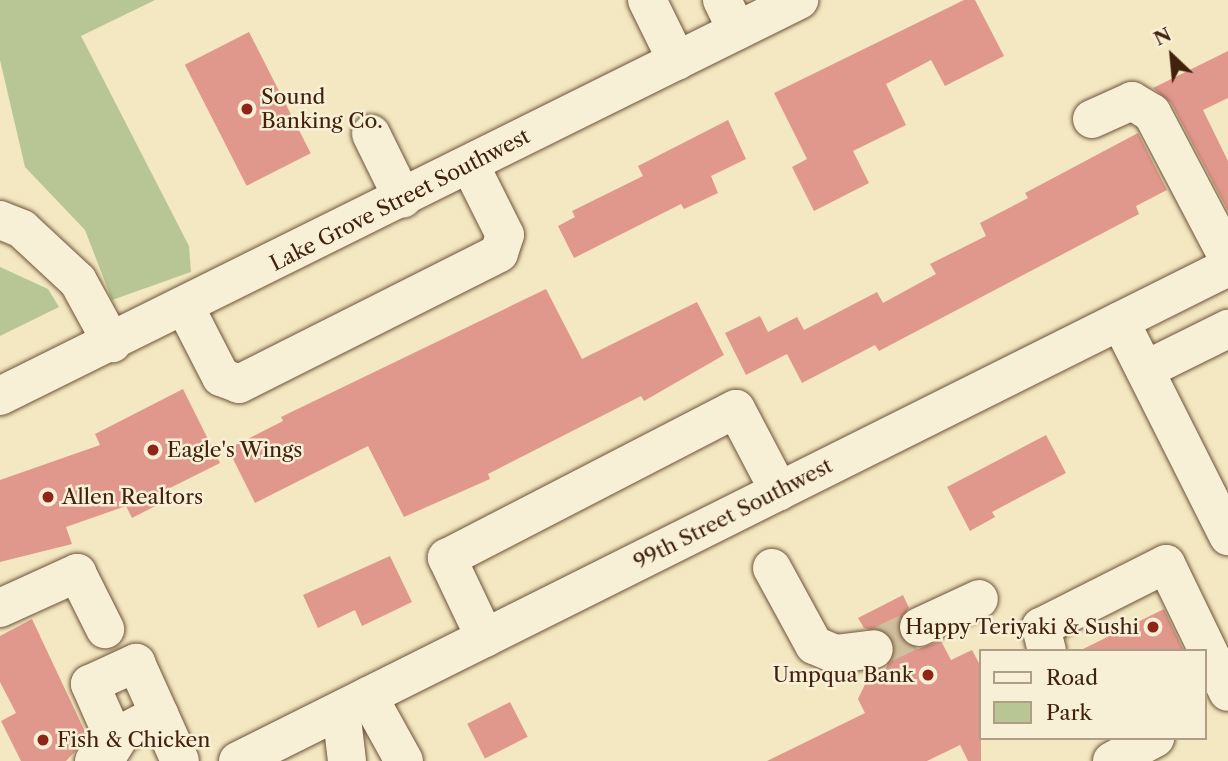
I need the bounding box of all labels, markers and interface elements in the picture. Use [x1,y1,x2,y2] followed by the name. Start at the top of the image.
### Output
[1137,21,1207,91] north arrow
[1150,23,1175,51] text: N
[261,84,383,134] place label: Sound Banking Co.
[239,101,255,117] marker: Sound Banking Co.
[266,123,534,277] street label: Lake Grove Street Southwest
[167,437,303,463] place label: Eagle's Wings
[145,442,161,458] marker: Eagle's Wings
[630,453,836,575] street label: 99th Street Southwest
[62,484,203,510] place label: Allen Realtors
[40,489,56,505] marker: Allen Realtors
[904,614,1139,640] place label: Happy Teriyaki & Sushi
[1145,619,1161,635] marker: Happy Teriyaki & Sushi
[979,649,1207,740] legend
[773,662,914,688] place label: Umpqua Bank
[1046,665,1098,690] text: Road
[920,667,936,683] marker: Umpqua Bank
[1046,700,1092,725] text: Park
[57,727,210,753] place label: Fish & Chicken
[35,732,51,748] marker: Fish & Chicken

